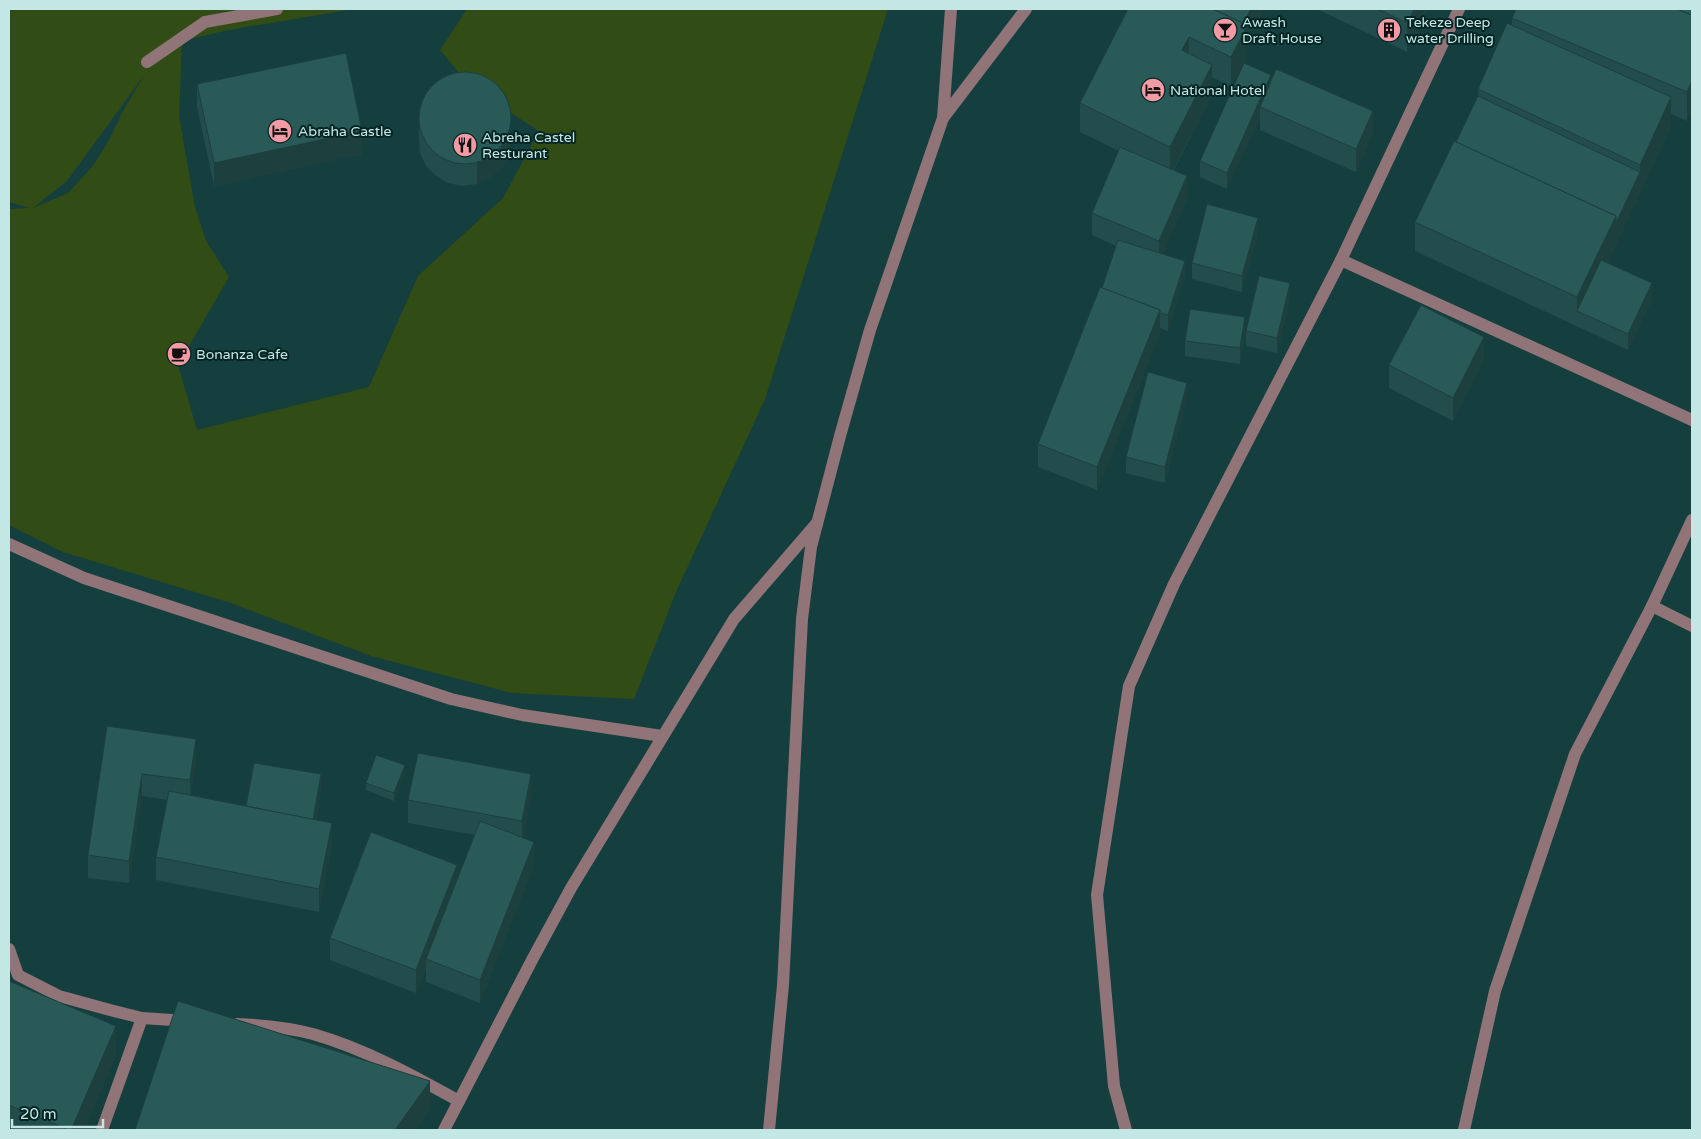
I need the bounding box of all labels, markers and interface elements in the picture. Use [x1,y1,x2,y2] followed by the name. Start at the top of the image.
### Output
[1242,14,1322,47] place label: Awash Draft House
[1406,14,1494,47] place label: Tekeze Deep water Drilling
[1212,17,1238,43] bar icon: Awash Draft House
[1376,17,1402,43] building icon: Tekeze Deep water Drilling
[1140,77,1166,103] hotel icon: National Hotel
[1170,82,1265,99] place label: National Hotel
[267,118,293,144] hotel icon: Abraha Castle
[298,123,392,140] place label: Abraha Castle
[482,129,575,162] place label: Abreha Castel Resturant
[452,132,478,158] restaurant icon: Abreha Castel Resturant
[166,341,192,367] cafe icon: Bonanza Cafe
[196,346,288,363] place label: Bonanza Cafe
[12,1096,104,1128] scale bar
[20,1105,57,1123] text: 20 m

